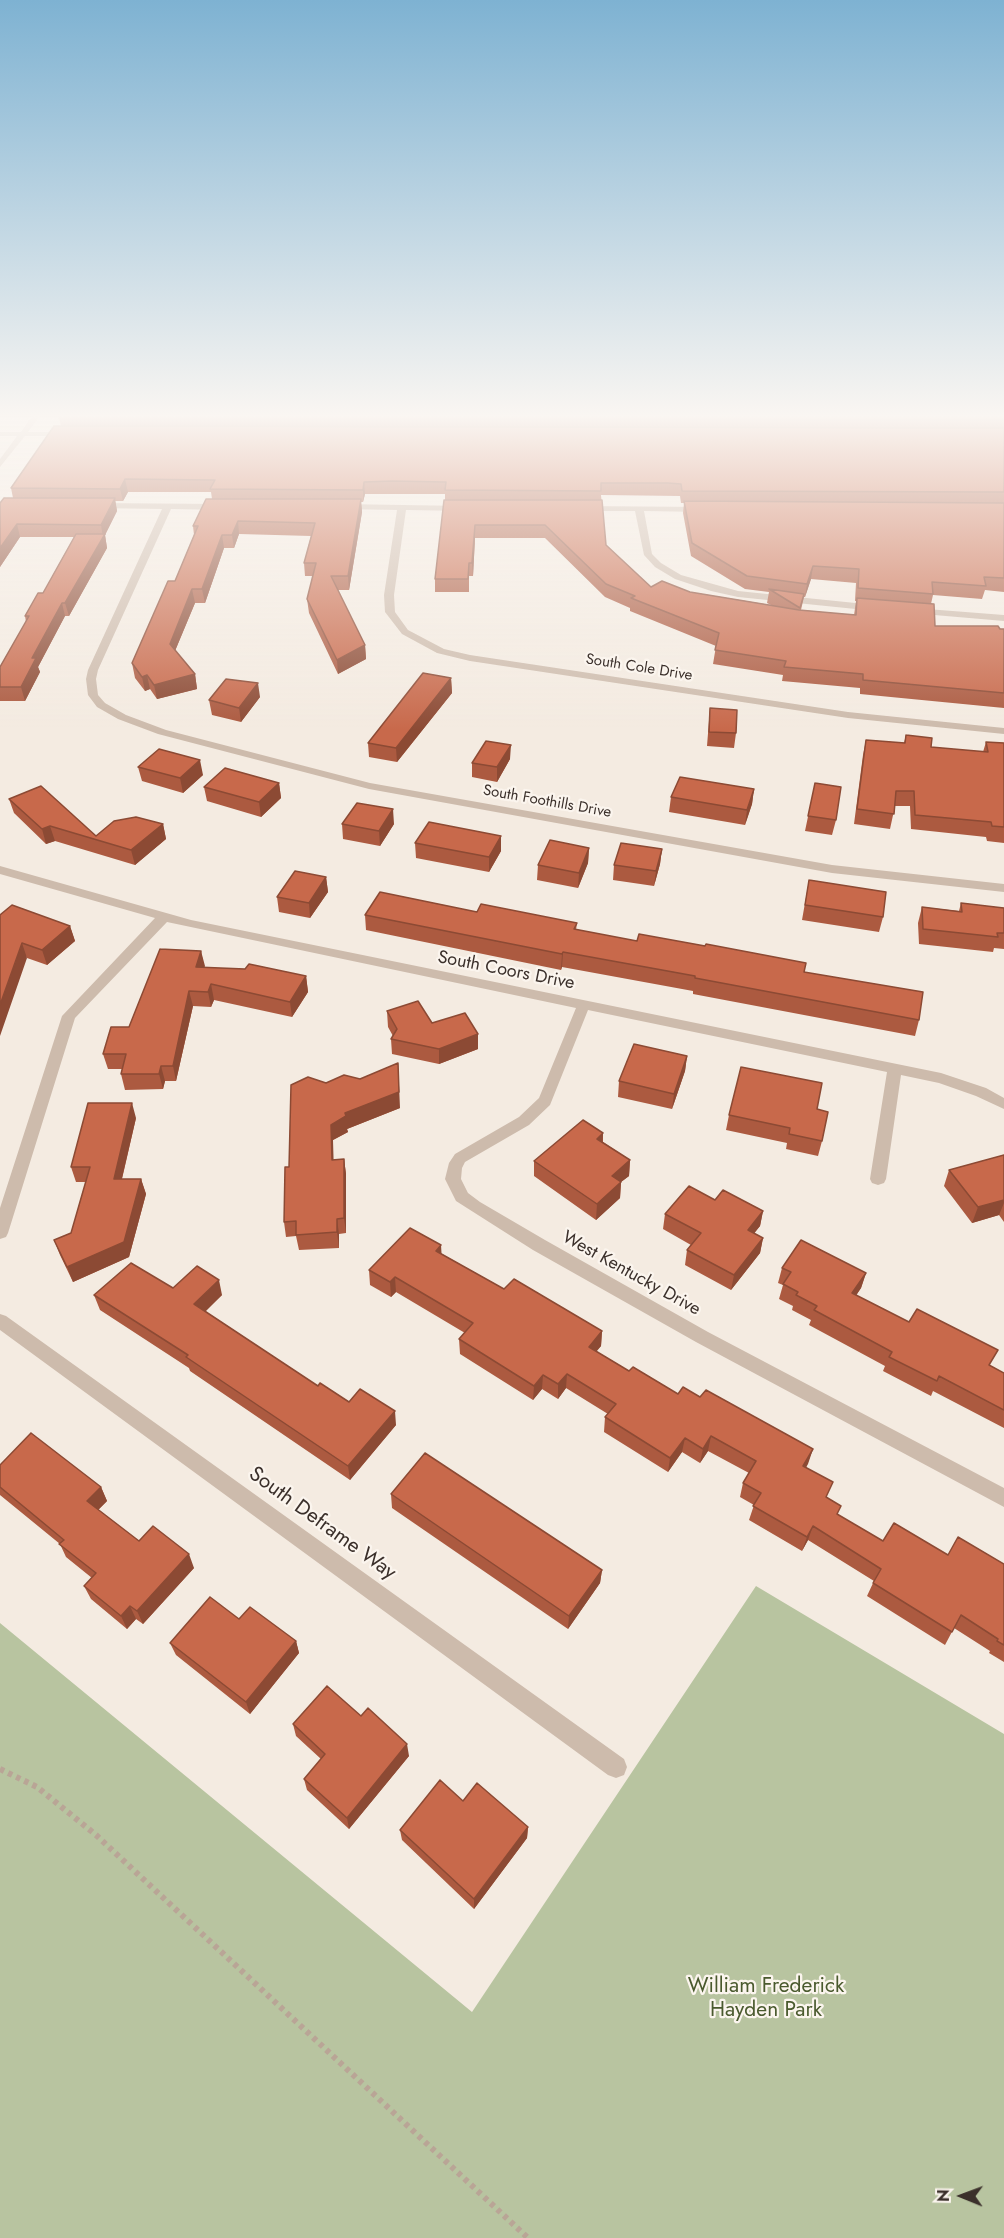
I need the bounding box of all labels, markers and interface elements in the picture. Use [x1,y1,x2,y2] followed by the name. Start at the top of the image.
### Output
[584,651,694,685] street label: South Cole Drive
[481,782,613,822] street label: South Foothills Drive
[436,947,576,995] street label: South Coors Drive
[558,1227,704,1321] street label: West Kentucky Drive
[243,1462,401,1586] street label: South Deframe Way
[688,1974,844,2024] park label: William Frederick Hayden Park
[932,2166,992,2226] north arrow
[932,2189,955,2202] text: N

